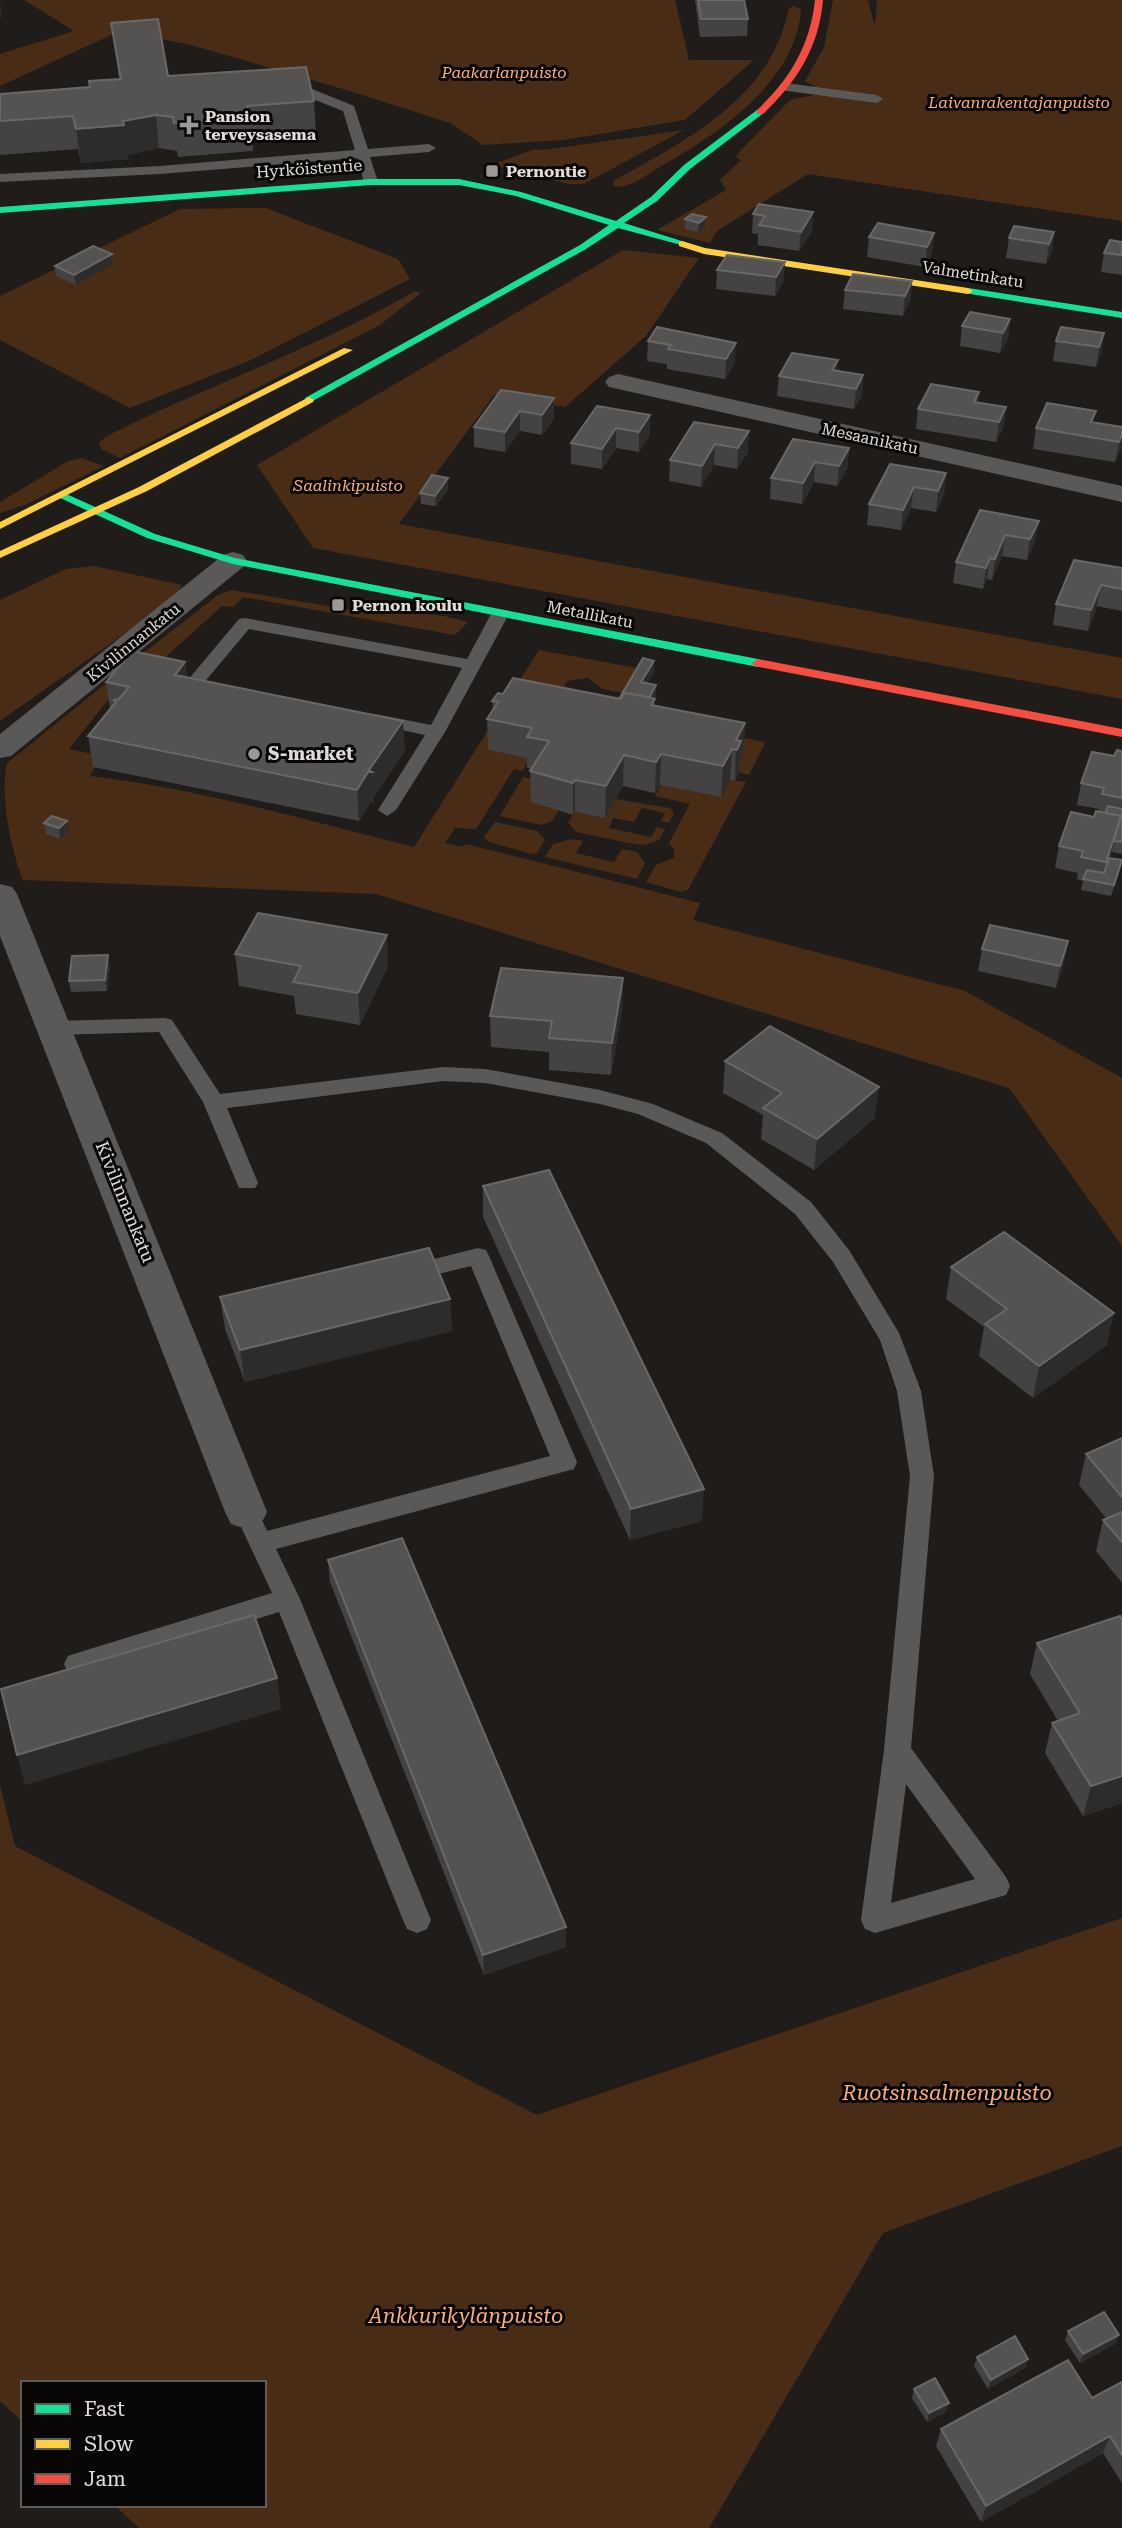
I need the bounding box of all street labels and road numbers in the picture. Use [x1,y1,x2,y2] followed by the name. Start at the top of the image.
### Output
[255,155,363,182] street label: Hyrköistentie
[921,257,1025,292] street label: Valmetinkatu
[820,419,920,458] street label: Mesaanikatu
[545,597,635,632] street label: Metallikatu
[83,599,184,686] street label: Kivilinnankatu
[92,1138,159,1266] street label: Kivilinnankatu

